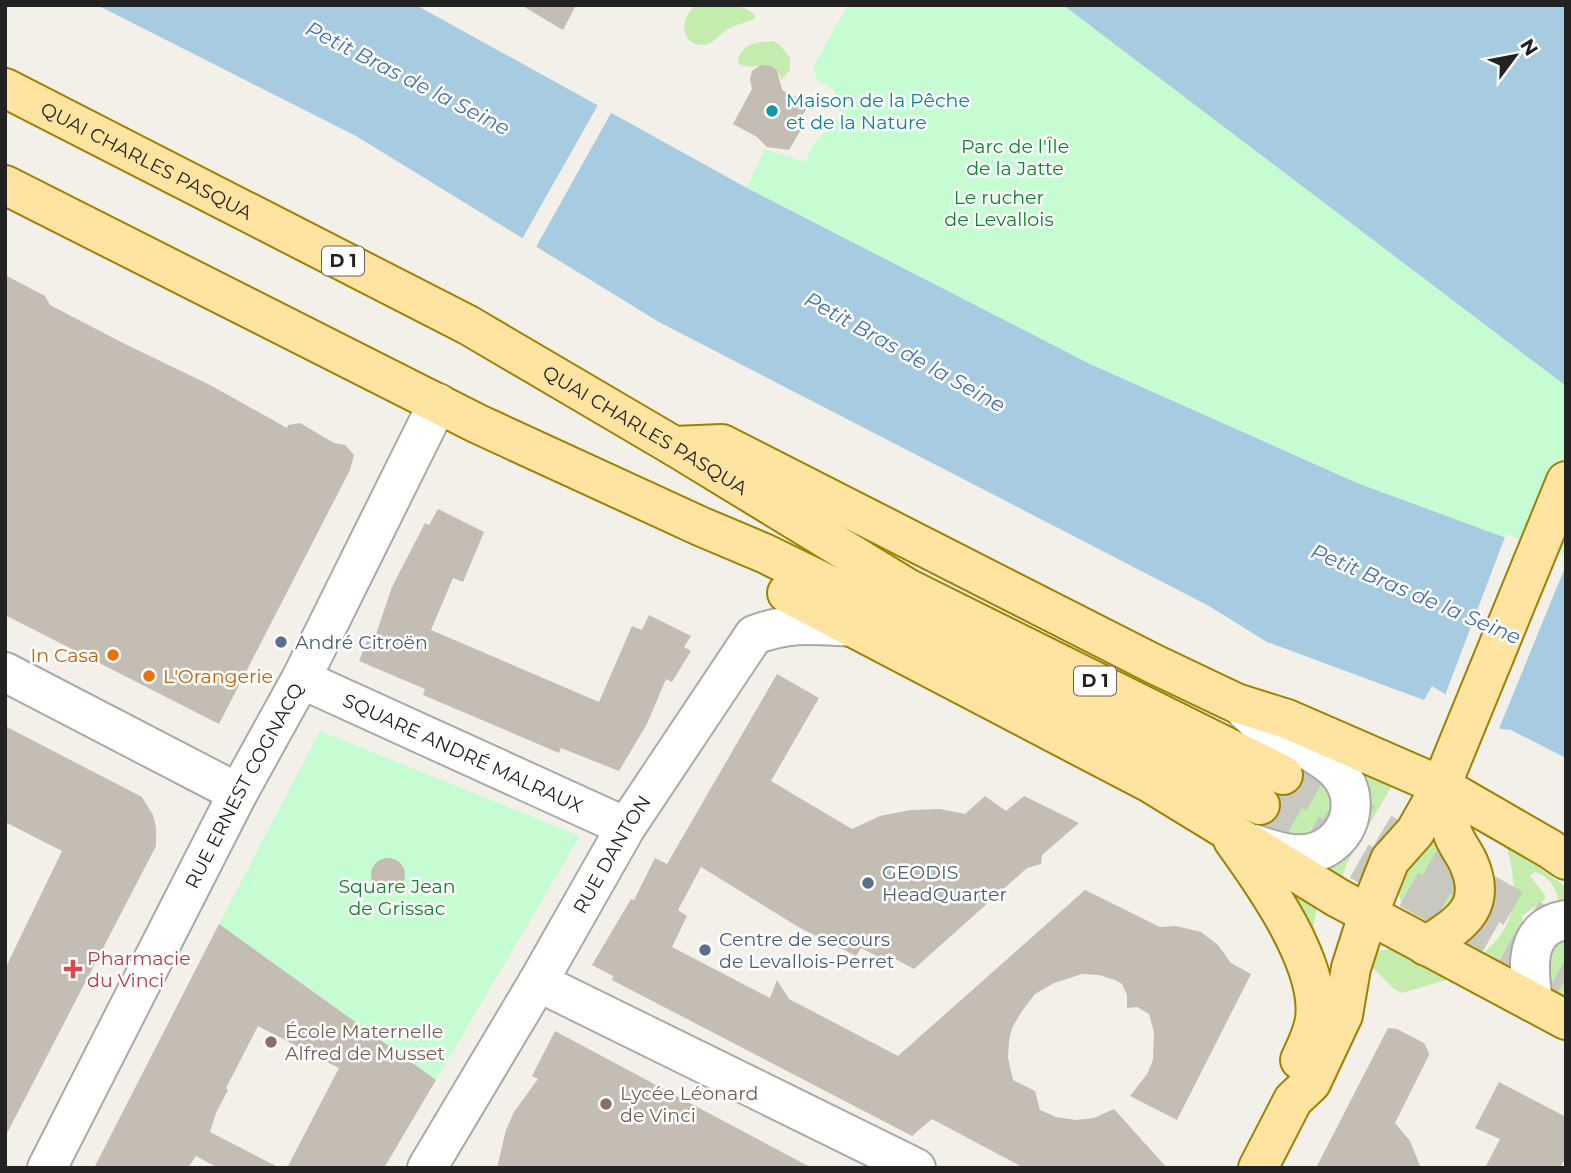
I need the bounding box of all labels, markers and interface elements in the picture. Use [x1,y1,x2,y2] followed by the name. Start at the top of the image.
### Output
[302,16,514,140] water label: Petit Bras de la Seine
[1480,21,1550,91] north arrow
[1515,35,1543,60] text: N
[786,89,970,134] place label: Maison de la Pêche et de la Nature
[37,97,256,224] street label: QUAI CHARLES PASQUA
[764,103,780,119] marker: Maison de la Pêche et de la Nature
[961,135,1069,180] park label: Parc de l'Île de la Jatte
[944,186,1054,231] park label: Le rucher de Levallois
[322,246,364,276] road number: D 1
[800,286,1010,418] water label: Petit Bras de la Seine
[539,360,752,500] street label: QUAI CHARLES PASQUA
[1307,538,1525,650] water label: Petit Bras de la Seine
[295,631,428,654] place label: André Citroën
[273,634,289,650] marker: André Citroën
[30,644,99,667] place label: In Casa
[105,647,121,663] marker: In Casa
[163,665,273,688] place label: L'Orangerie
[1074,666,1116,696] road number: D 1
[141,668,157,684] marker: L'Orangerie
[180,679,308,892] street label: RUE ERNEST COGNACQ
[339,688,587,818] street label: SQUARE ANDRÉ MALRAUX
[568,791,655,917] street label: RUE DANTON
[882,861,1007,906] place label: GEODIS HeadQuarter
[338,875,456,920] park label: Square Jean de Grissac
[860,875,876,891] marker: GEODIS HeadQuarter
[719,928,895,973] place label: Centre de secours de Levallois-Perret
[697,942,713,958] marker: Centre de secours de Levallois-Perret
[87,947,191,992] place label: Pharmacie du Vinci
[65,961,81,977] marker: Pharmacie du Vinci
[285,1020,445,1065] place label: École Maternelle Alfred de Musset
[263,1034,279,1050] marker: École Maternelle Alfred de Musset
[620,1082,758,1127] place label: Lycée Léonard de Vinci
[598,1096,614,1112] marker: Lycée Léonard de Vinci

